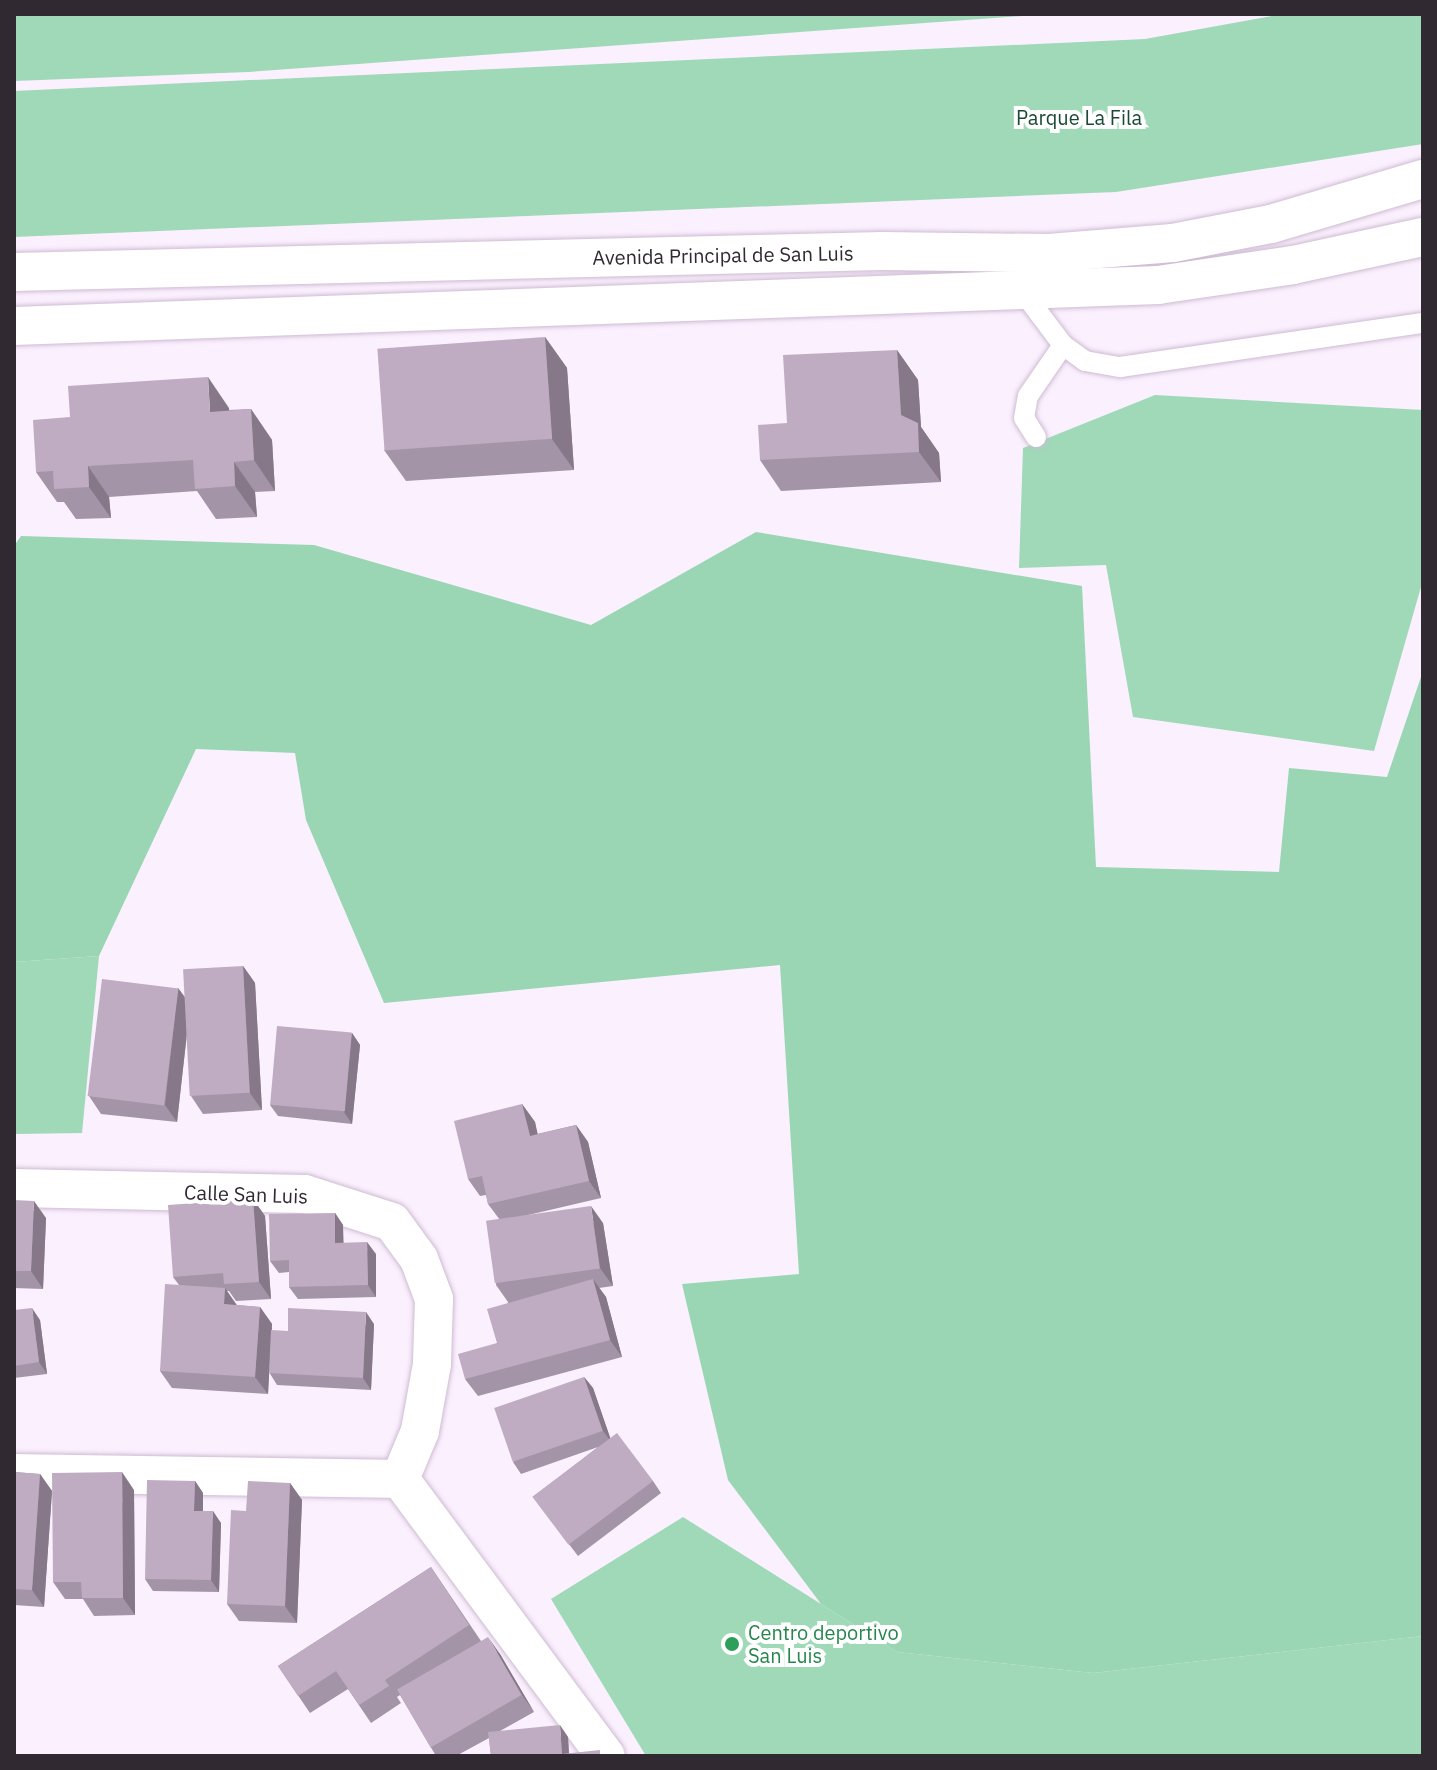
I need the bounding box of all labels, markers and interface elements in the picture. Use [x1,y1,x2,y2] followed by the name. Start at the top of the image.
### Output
[1016,105,1142,129] park label: Parque La Fila
[592,241,854,269] street label: Avenida Principal de San Luis
[184,1180,308,1208] street label: Calle San Luis
[748,1620,899,1667] place label: Centro deportivo San Luis
[723,1635,741,1653] marker: Centro deportivo San Luis

